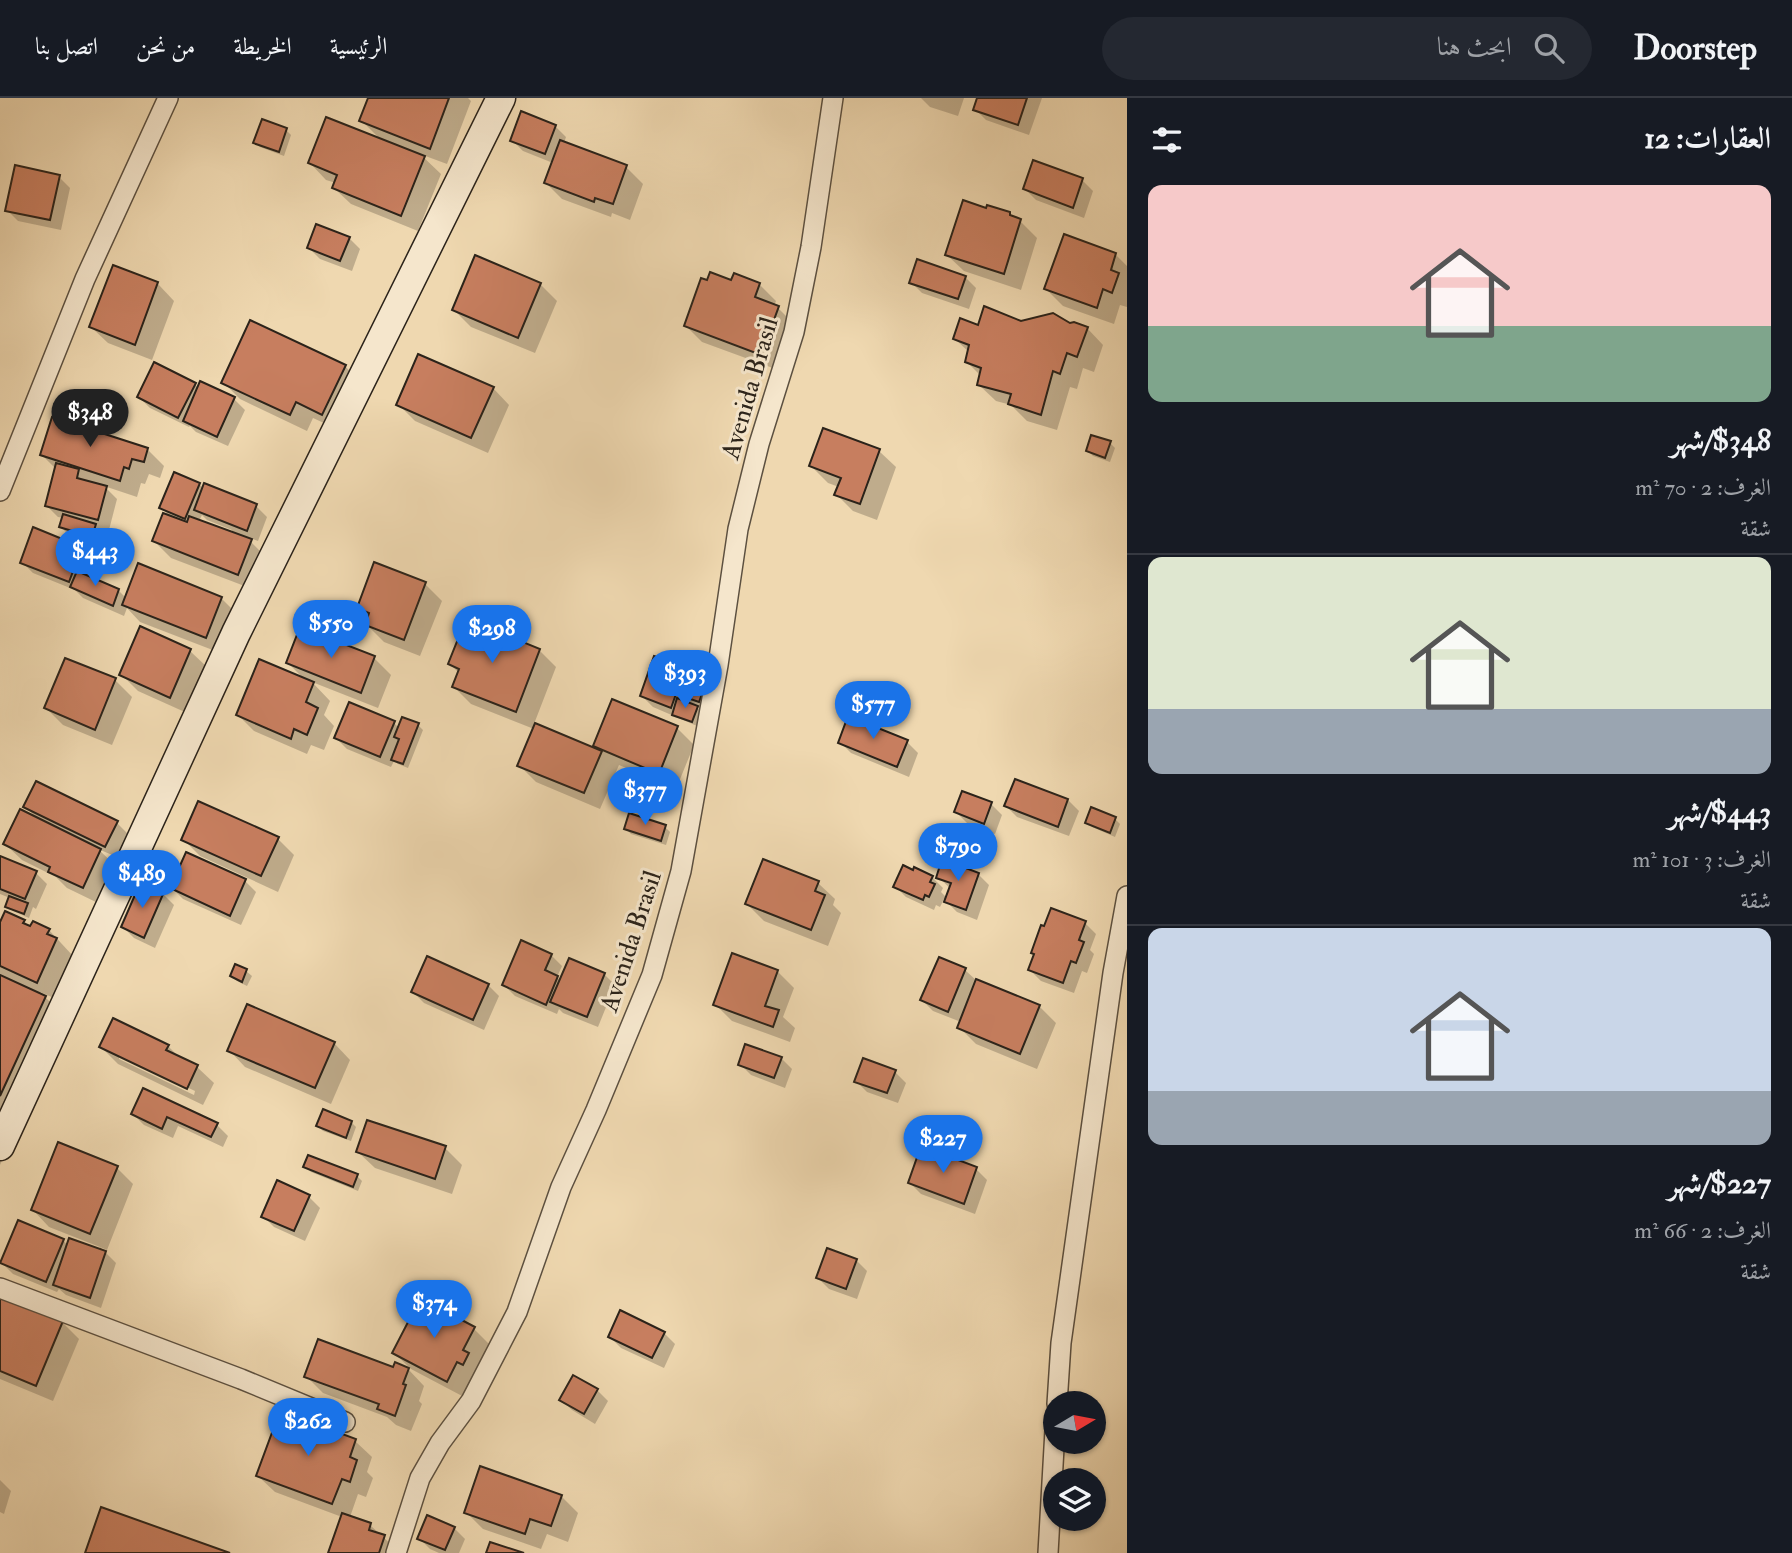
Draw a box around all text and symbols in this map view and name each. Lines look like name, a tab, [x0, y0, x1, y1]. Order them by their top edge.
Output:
search box	[1102, 17, 1592, 80]
text: Doorstep	[1634, 28, 1757, 69]
icon: search	[1530, 29, 1568, 67]
text: اتصل بنا	[35, 31, 98, 62]
text: من نحن	[136, 31, 195, 62]
text: الخريطة	[233, 31, 292, 62]
text: الرئيسية	[330, 31, 387, 62]
text: ابحث هنا	[1437, 31, 1512, 63]
text: العقارات: 12	[1644, 120, 1771, 157]
icon: filters	[1148, 121, 1186, 159]
icon: home	[1397, 230, 1523, 356]
street label: Avenida Brasil	[714, 313, 786, 464]
pin: $348	[49, 390, 131, 449]
text: $348	[68, 397, 112, 426]
text: $348/شهر	[1670, 422, 1771, 459]
text: الغرف: 2 · 70 m²	[1635, 473, 1771, 502]
text: شقة	[1741, 514, 1771, 543]
pin: $443	[54, 528, 136, 588]
text: $443	[72, 536, 118, 565]
pin: $550	[290, 601, 372, 660]
icon: home	[1397, 602, 1523, 728]
pin: $298	[451, 606, 533, 665]
text: $550	[309, 608, 353, 637]
text: $298	[468, 613, 516, 642]
pin: $393	[644, 650, 726, 710]
text: $393	[664, 658, 706, 687]
pin: $577	[832, 682, 914, 741]
text: $577	[851, 689, 895, 718]
pin: $377	[604, 768, 686, 827]
text: $377	[624, 775, 666, 804]
text: $443/شهر	[1668, 794, 1771, 831]
pin: $790	[917, 824, 999, 883]
text: $790	[934, 831, 982, 860]
text: الغرف: 3 · 101 m²	[1632, 845, 1771, 874]
pin: $489	[101, 850, 183, 910]
text: $489	[118, 858, 166, 887]
street label: Avenida Brasil	[593, 866, 669, 1017]
text: شقة	[1741, 886, 1771, 915]
icon: home	[1397, 973, 1523, 1099]
pin: $227	[902, 1116, 984, 1175]
text: $227	[920, 1123, 966, 1152]
text: $227/شهر	[1668, 1165, 1771, 1202]
text: الغرف: 2 · 66 m²	[1634, 1216, 1771, 1245]
text: شقة	[1741, 1257, 1771, 1286]
pin: $374	[393, 1280, 475, 1340]
text: $374	[412, 1288, 456, 1317]
north arrow	[1043, 1391, 1106, 1454]
map controls	[1043, 1391, 1106, 1531]
pin: $262	[267, 1398, 349, 1458]
text: $262	[284, 1406, 332, 1435]
button: layers	[1043, 1468, 1106, 1531]

